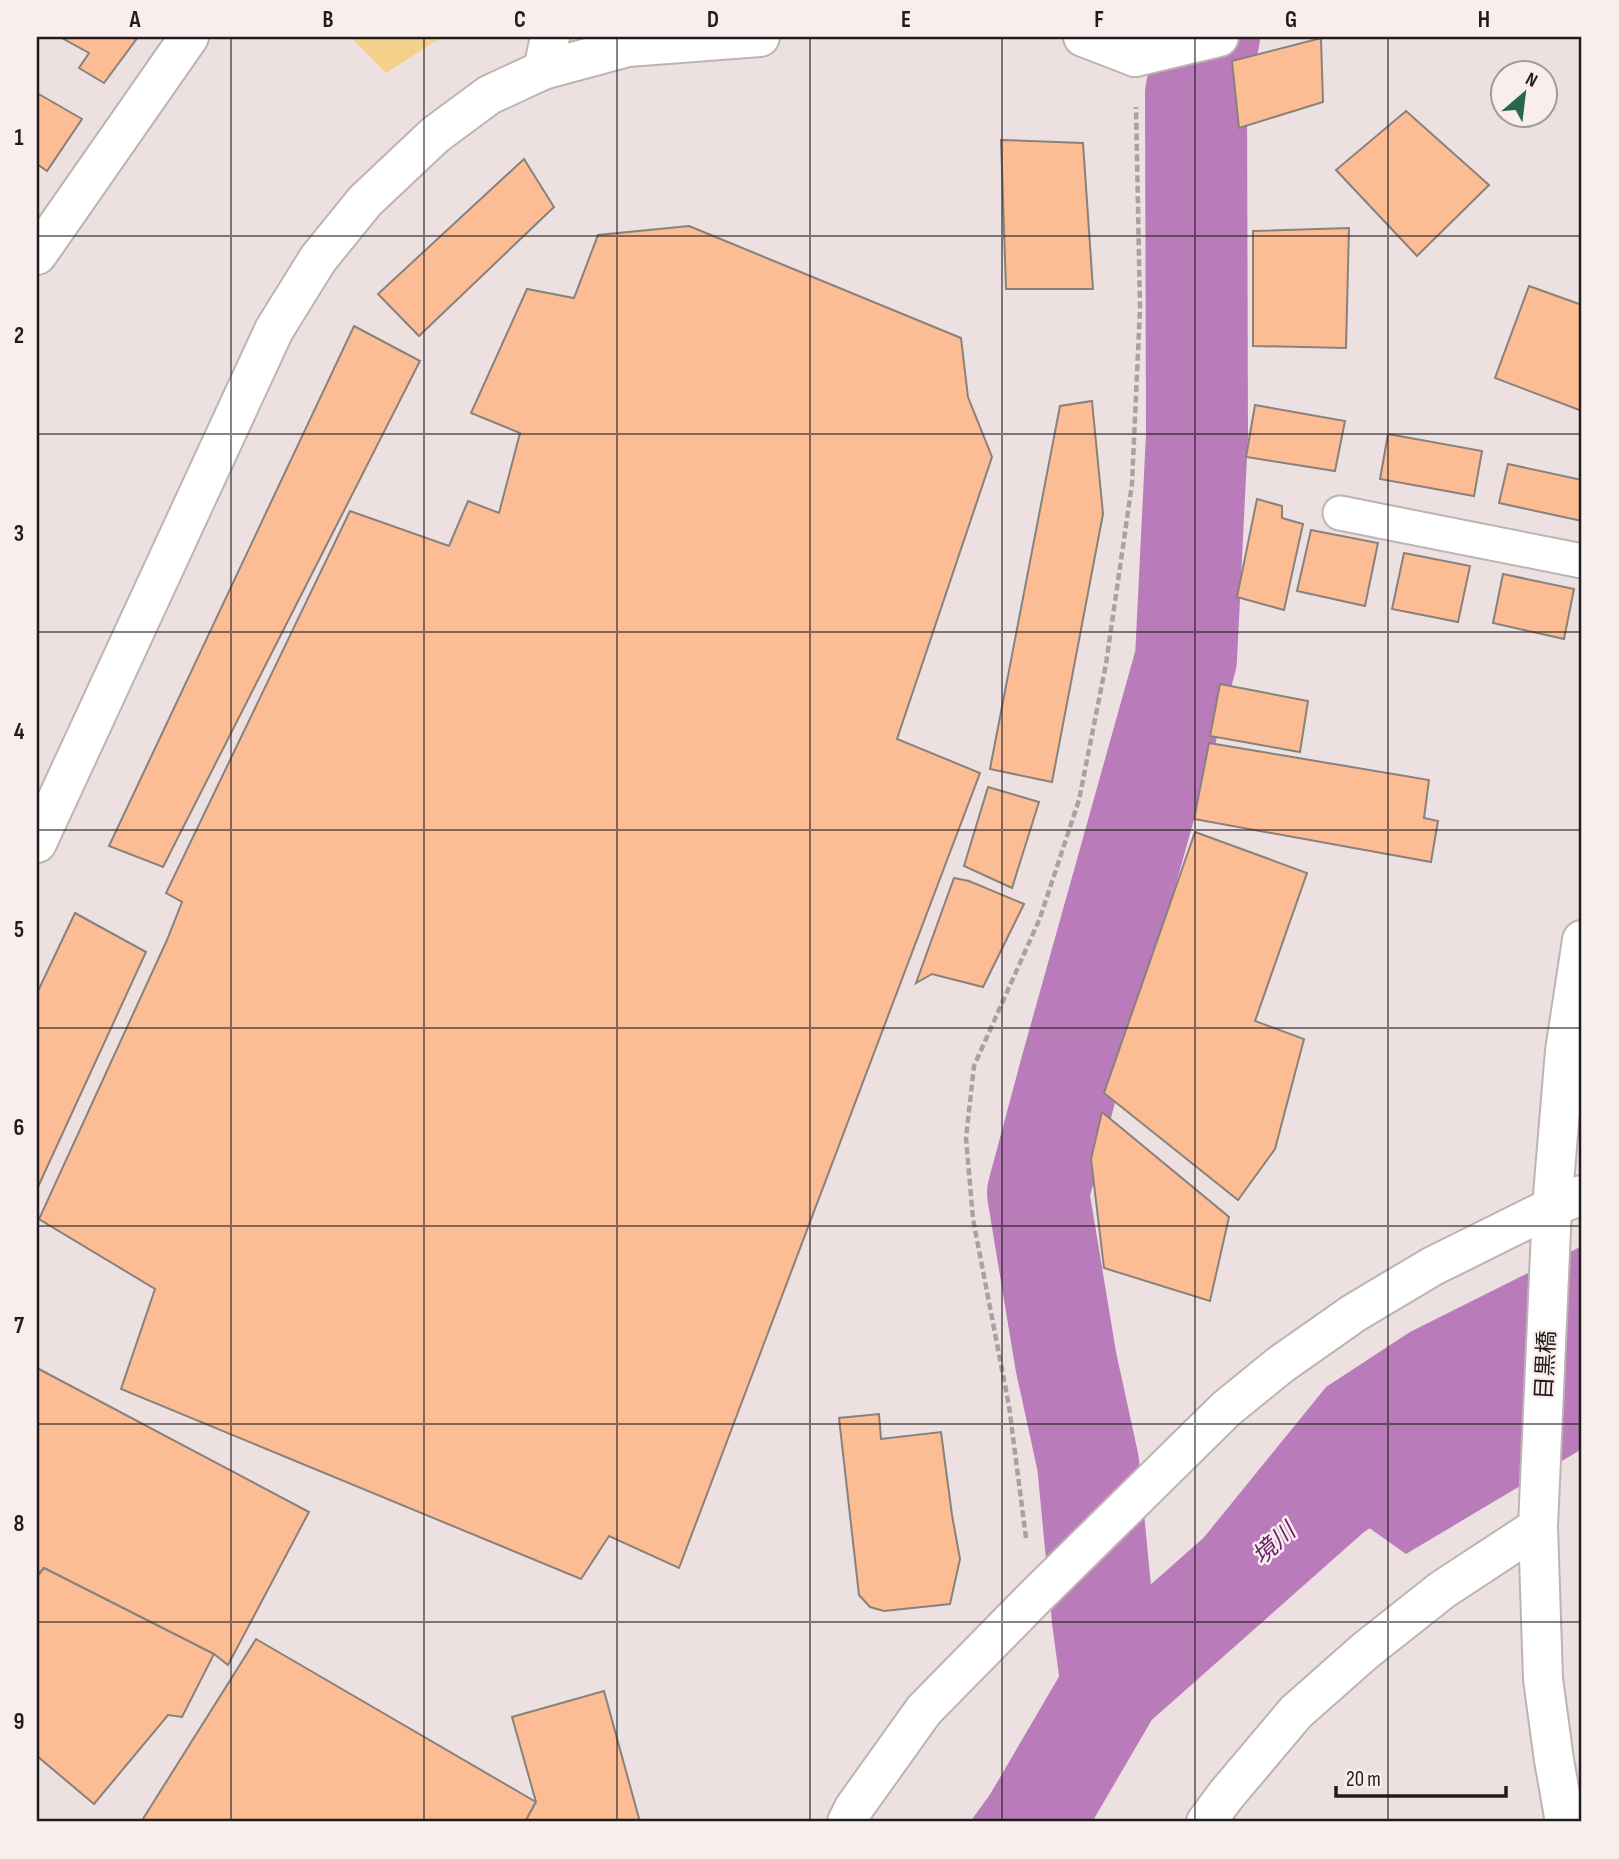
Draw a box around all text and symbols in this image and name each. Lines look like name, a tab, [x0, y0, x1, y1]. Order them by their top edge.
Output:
text: A	[129, 6, 142, 34]
text: B	[323, 6, 334, 34]
text: C	[514, 6, 526, 34]
text: D	[707, 6, 719, 34]
text: E	[901, 6, 911, 34]
text: F	[1094, 6, 1104, 34]
text: G	[1285, 6, 1297, 34]
text: H	[1478, 6, 1490, 34]
north arrow	[1490, 60, 1560, 130]
text: N	[1521, 68, 1541, 93]
text: 1	[14, 124, 24, 152]
text: 2	[14, 322, 24, 350]
text: 3	[14, 520, 24, 548]
text: 4	[14, 718, 25, 746]
text: 5	[14, 916, 24, 944]
text: 6	[14, 1114, 24, 1142]
text: 7	[14, 1312, 24, 1340]
street label: 目黒橋	[1530, 1330, 1562, 1400]
text: 8	[14, 1510, 25, 1538]
water label: 境川	[1246, 1515, 1304, 1571]
text: 9	[14, 1708, 24, 1736]
scale bar	[1336, 1754, 1505, 1798]
text: 20 m	[1346, 1767, 1381, 1792]

